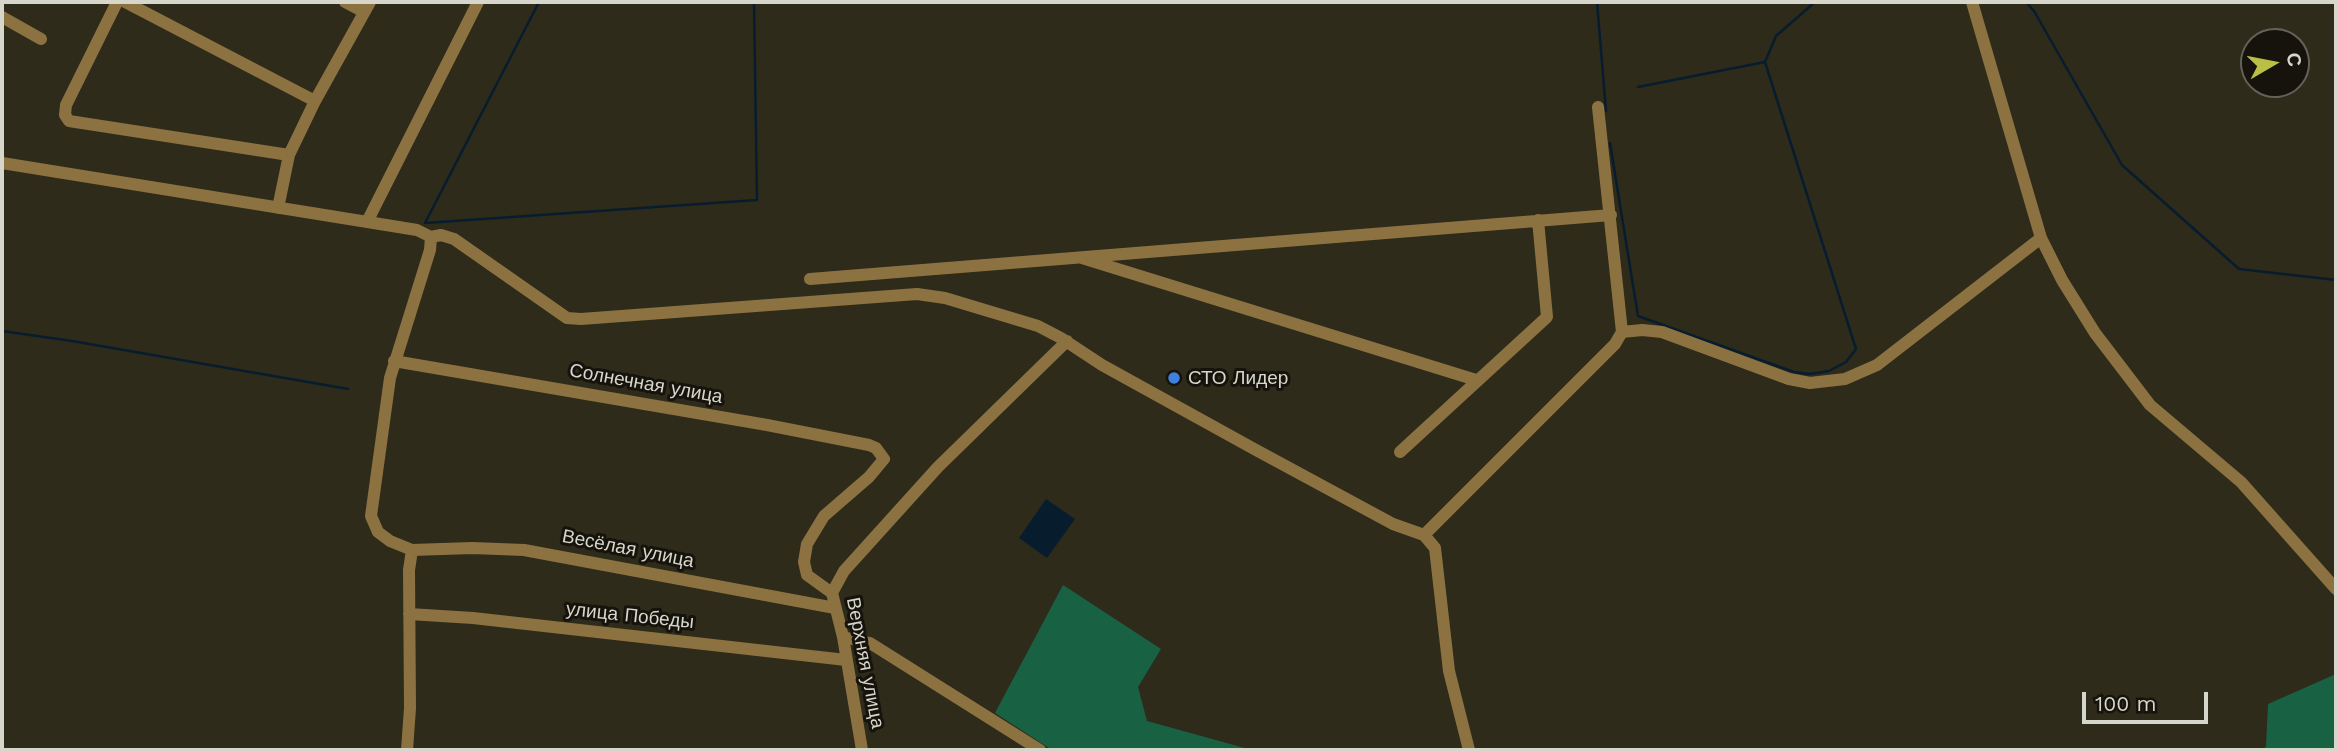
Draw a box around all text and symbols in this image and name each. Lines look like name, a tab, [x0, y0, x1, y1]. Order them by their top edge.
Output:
north arrow	[2240, 28, 2310, 98]
text: С	[2282, 51, 2307, 68]
street label: Солнечная улица	[568, 359, 724, 409]
place label: СТО Лидер	[1188, 367, 1288, 389]
marker: СТО Лидер	[1166, 370, 1182, 386]
street label: Весёлая улица	[560, 525, 696, 573]
street label: Верхняя улица	[841, 596, 889, 730]
street label: улица Победы	[565, 598, 695, 634]
scale bar	[2086, 678, 2212, 722]
text: 100 m	[2095, 691, 2157, 716]

